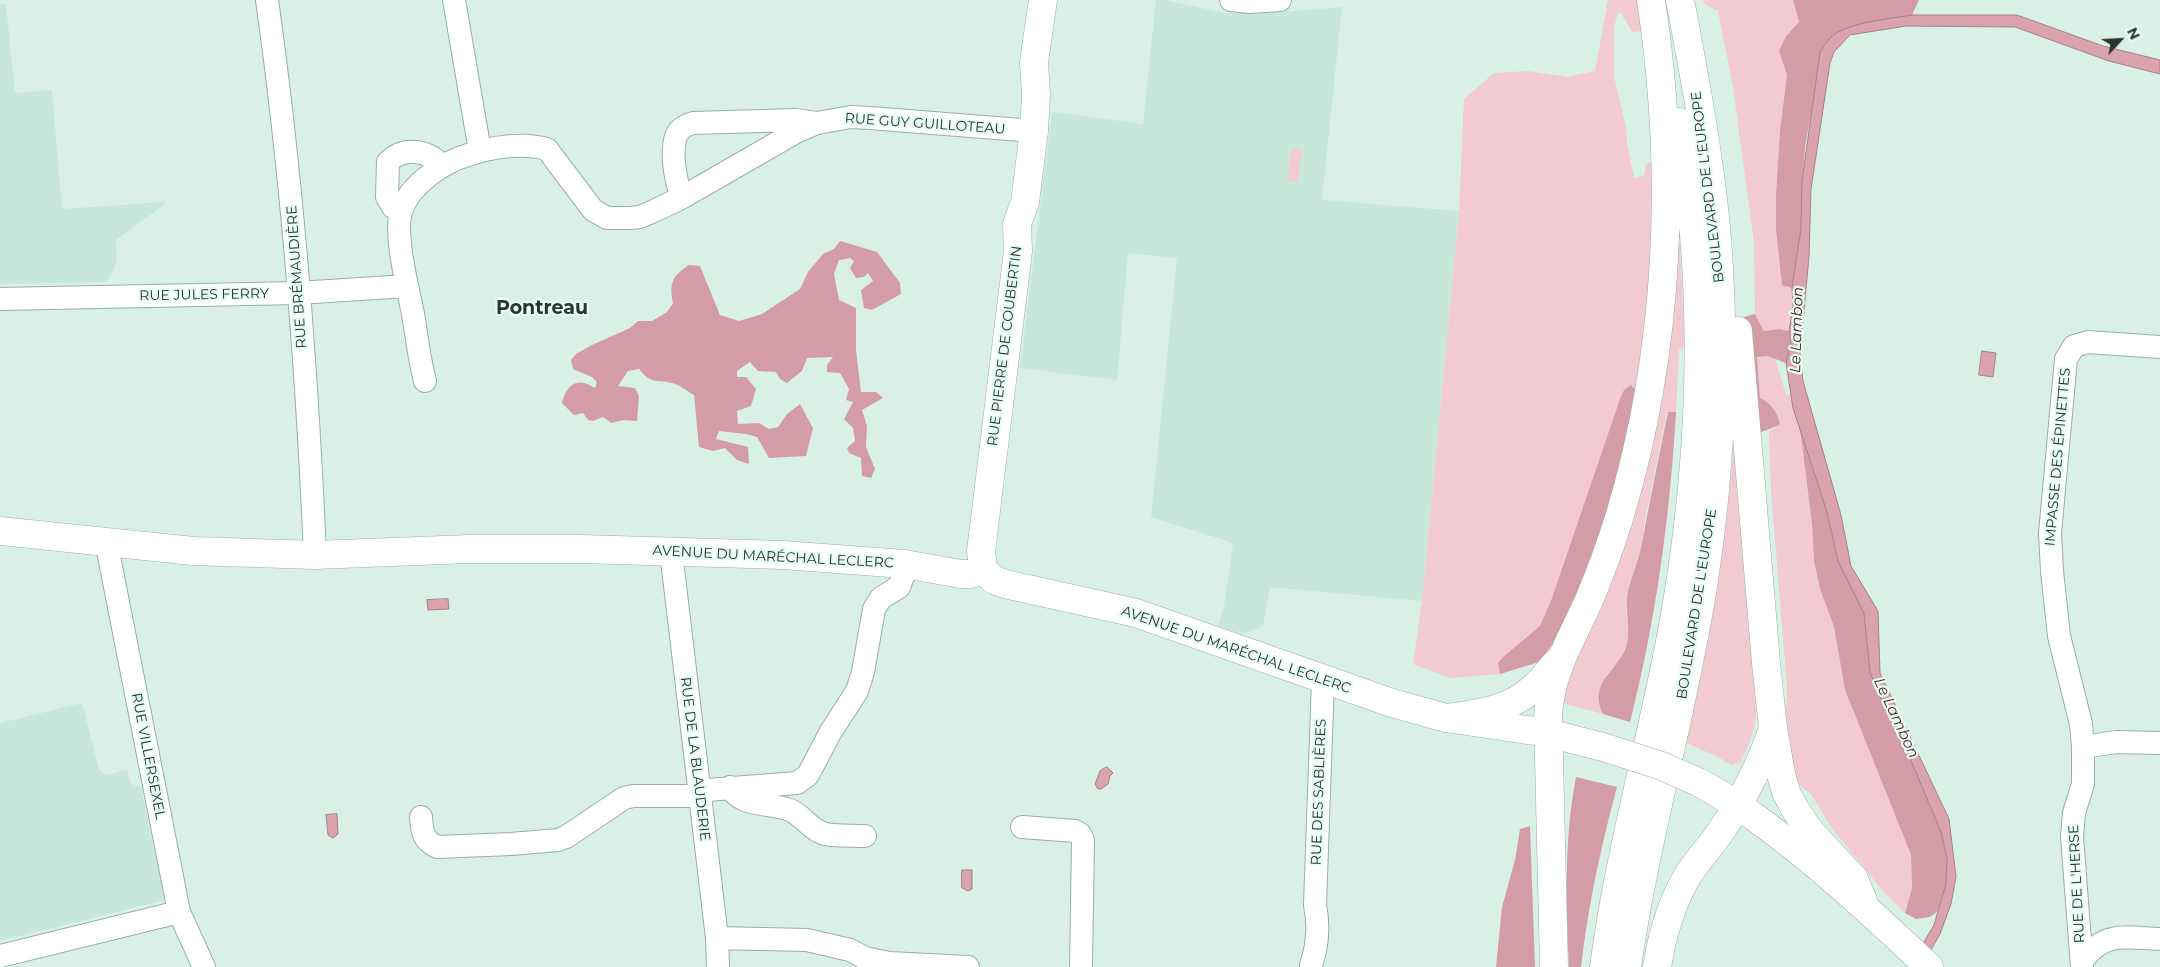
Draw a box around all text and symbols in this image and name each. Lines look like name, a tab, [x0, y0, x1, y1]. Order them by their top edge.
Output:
north arrow	[2095, 15, 2145, 65]
text: N	[2123, 25, 2144, 43]
street label: BOULEVARD DE L'EUROPE	[1688, 90, 1728, 284]
street label: RUE GUY GUILLOTEAU	[844, 110, 1006, 138]
street label: RUE BRÉMAUDIÈRE	[284, 205, 310, 349]
street label: RUE PIERRE DE COUBERTIN	[984, 245, 1026, 447]
street label: RUE JULES FERRY	[139, 285, 269, 305]
water label: Le Lambon	[1787, 287, 1807, 373]
district label: Pontreau	[496, 297, 588, 319]
street label: IMPASSE DES ÉPINETTES	[2042, 367, 2074, 547]
street label: BOULEVARD DE L'EUROPE	[1674, 507, 1720, 701]
street label: AVENUE DU MARÉCHAL LECLERC	[652, 542, 894, 572]
street label: AVENUE DU MARÉCHAL LECLERC	[1119, 603, 1353, 697]
water label: Le Lambon	[1870, 675, 1922, 761]
street label: RUE DE LA BLAUDERIE	[677, 676, 713, 842]
street label: RUE VILLERSEXEL	[128, 691, 168, 821]
street label: RUE DES SABLIÈRES	[1308, 718, 1330, 866]
street label: RUE DE L'HERSE	[2066, 824, 2088, 944]

